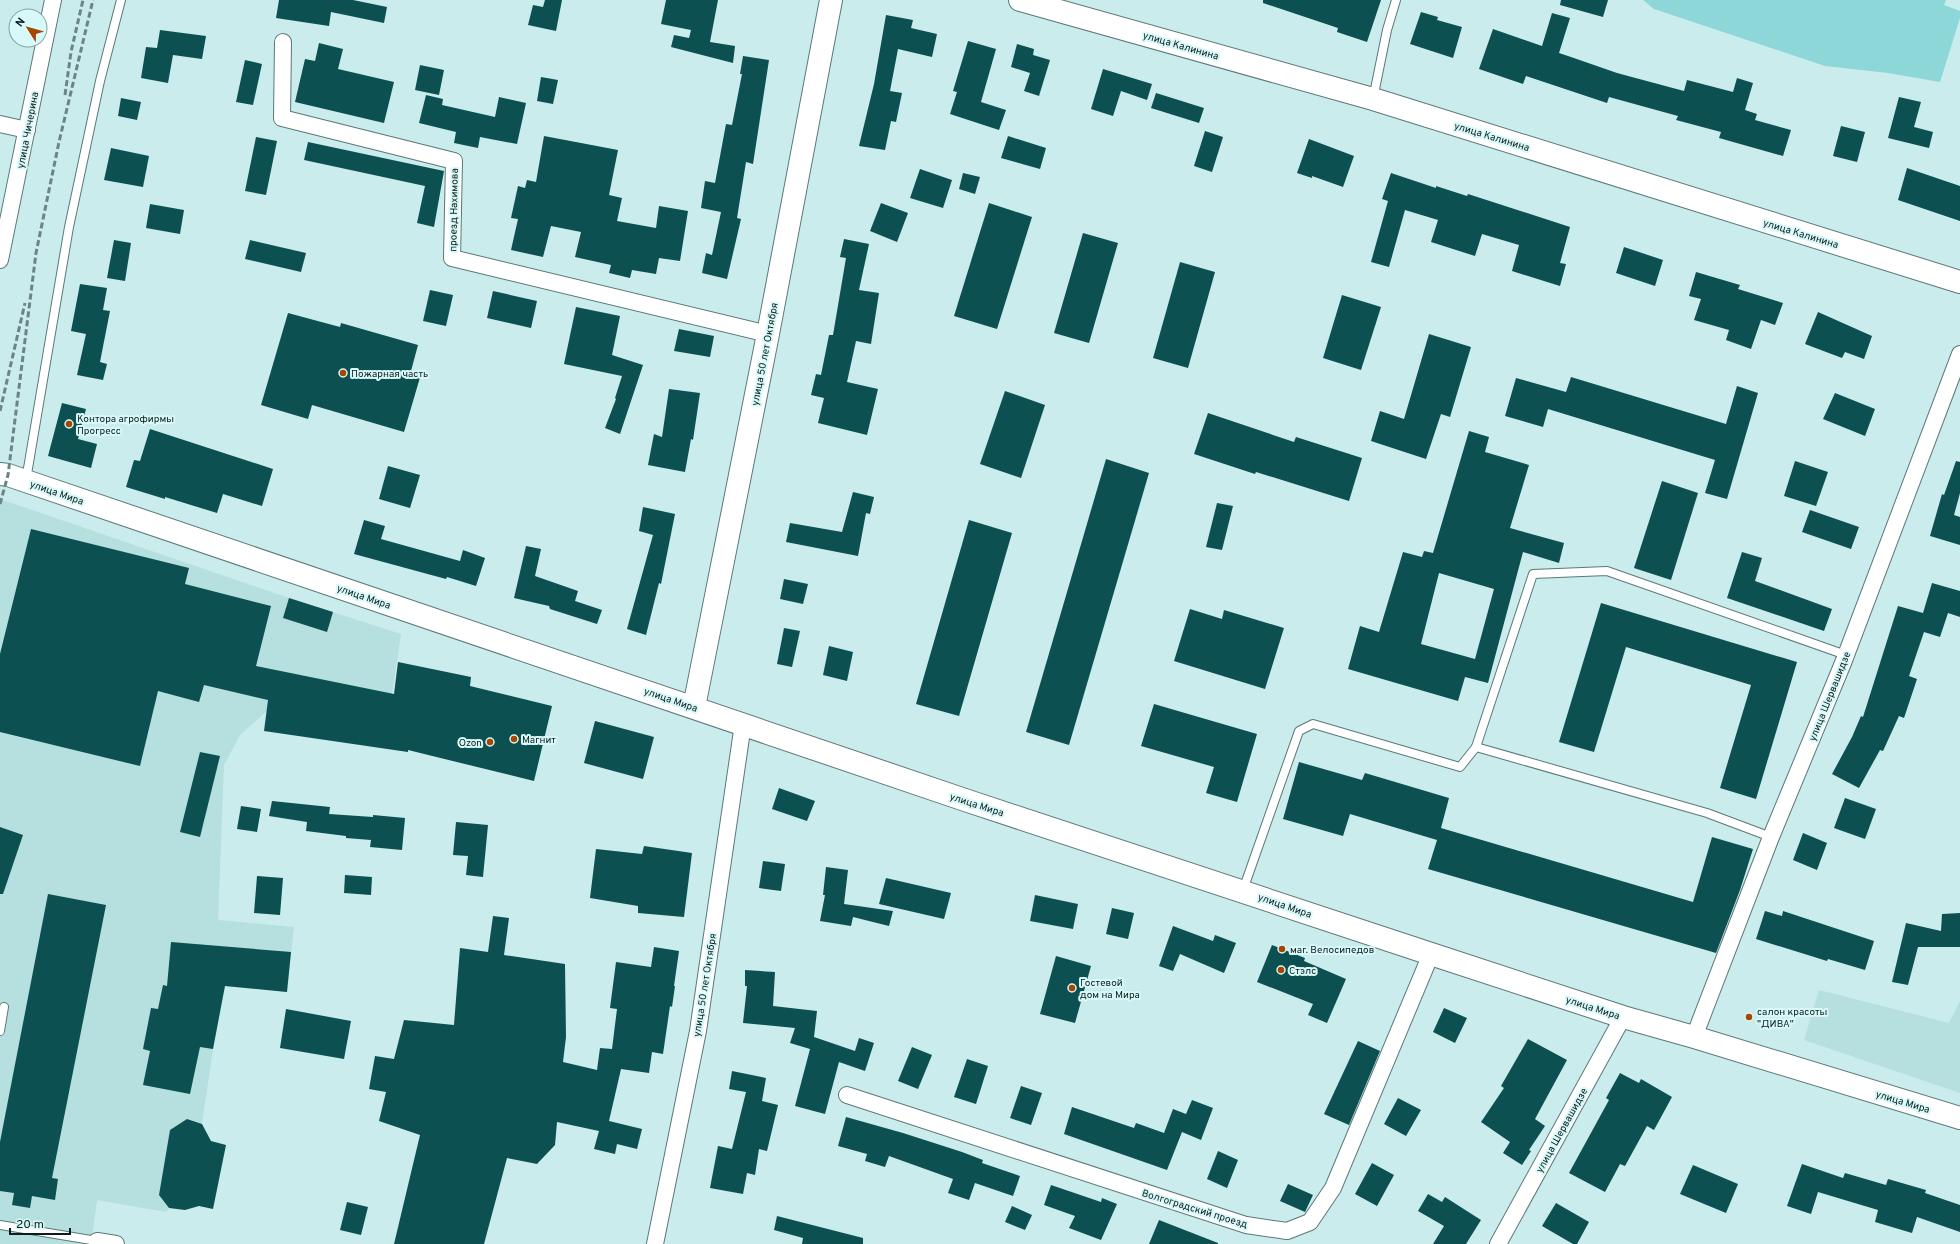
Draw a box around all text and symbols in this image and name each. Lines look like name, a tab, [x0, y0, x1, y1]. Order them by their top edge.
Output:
north arrow	[8, 8, 48, 48]
text: N	[13, 15, 29, 30]
street label: улица Калинина	[1141, 29, 1220, 63]
street label: улица Чичерина	[15, 91, 42, 170]
street label: улица Калинина	[1452, 120, 1531, 155]
street label: проезд Нахимова	[447, 168, 462, 252]
street label: улица Калинина	[1761, 217, 1840, 252]
street label: улица 50 лет Октября	[749, 302, 782, 407]
marker: Пожарная часть	[338, 368, 348, 378]
place label: Пожарная часть	[351, 368, 428, 381]
place label: Контора агрофирмы Прогресс	[77, 413, 174, 438]
marker: Контора агрофирмы Прогресс	[64, 419, 74, 429]
street label: улица Мира	[28, 478, 85, 509]
street label: улица Мира	[335, 582, 392, 613]
street label: улица Шервашидзе	[1807, 650, 1854, 743]
street label: улица Мира	[642, 685, 699, 716]
marker: Магнит	[509, 734, 519, 744]
place label: Магнит	[522, 734, 556, 747]
place label: Ozon	[459, 737, 482, 750]
marker: Ozon	[485, 737, 495, 747]
street label: улица Мира	[948, 791, 1005, 820]
street label: улица Мира	[1256, 891, 1313, 922]
street label: улица 50 лет Октября	[691, 933, 720, 1038]
marker: маг. Велосипедов	[1277, 944, 1287, 954]
place label: маг. Велосипедов	[1290, 944, 1374, 957]
marker: Стэлс	[1276, 965, 1286, 975]
place label: Стэлс	[1289, 965, 1316, 978]
place label: Гостевой дом на Мира	[1080, 977, 1140, 1002]
marker: Гостевой дом на Мира	[1067, 983, 1077, 993]
street label: улица Мира	[1564, 994, 1621, 1023]
place label: салон красоты "ДИВА"	[1757, 1006, 1827, 1031]
marker: салон красоты "ДИВА"	[1744, 1012, 1754, 1022]
street label: улица Шервашидзе	[1534, 1086, 1591, 1176]
street label: улица Мира	[1874, 1088, 1931, 1117]
street label: Волгоградский проезд	[1140, 1187, 1249, 1232]
scale bar	[10, 1210, 70, 1236]
text: 20 m	[16, 1217, 44, 1233]

